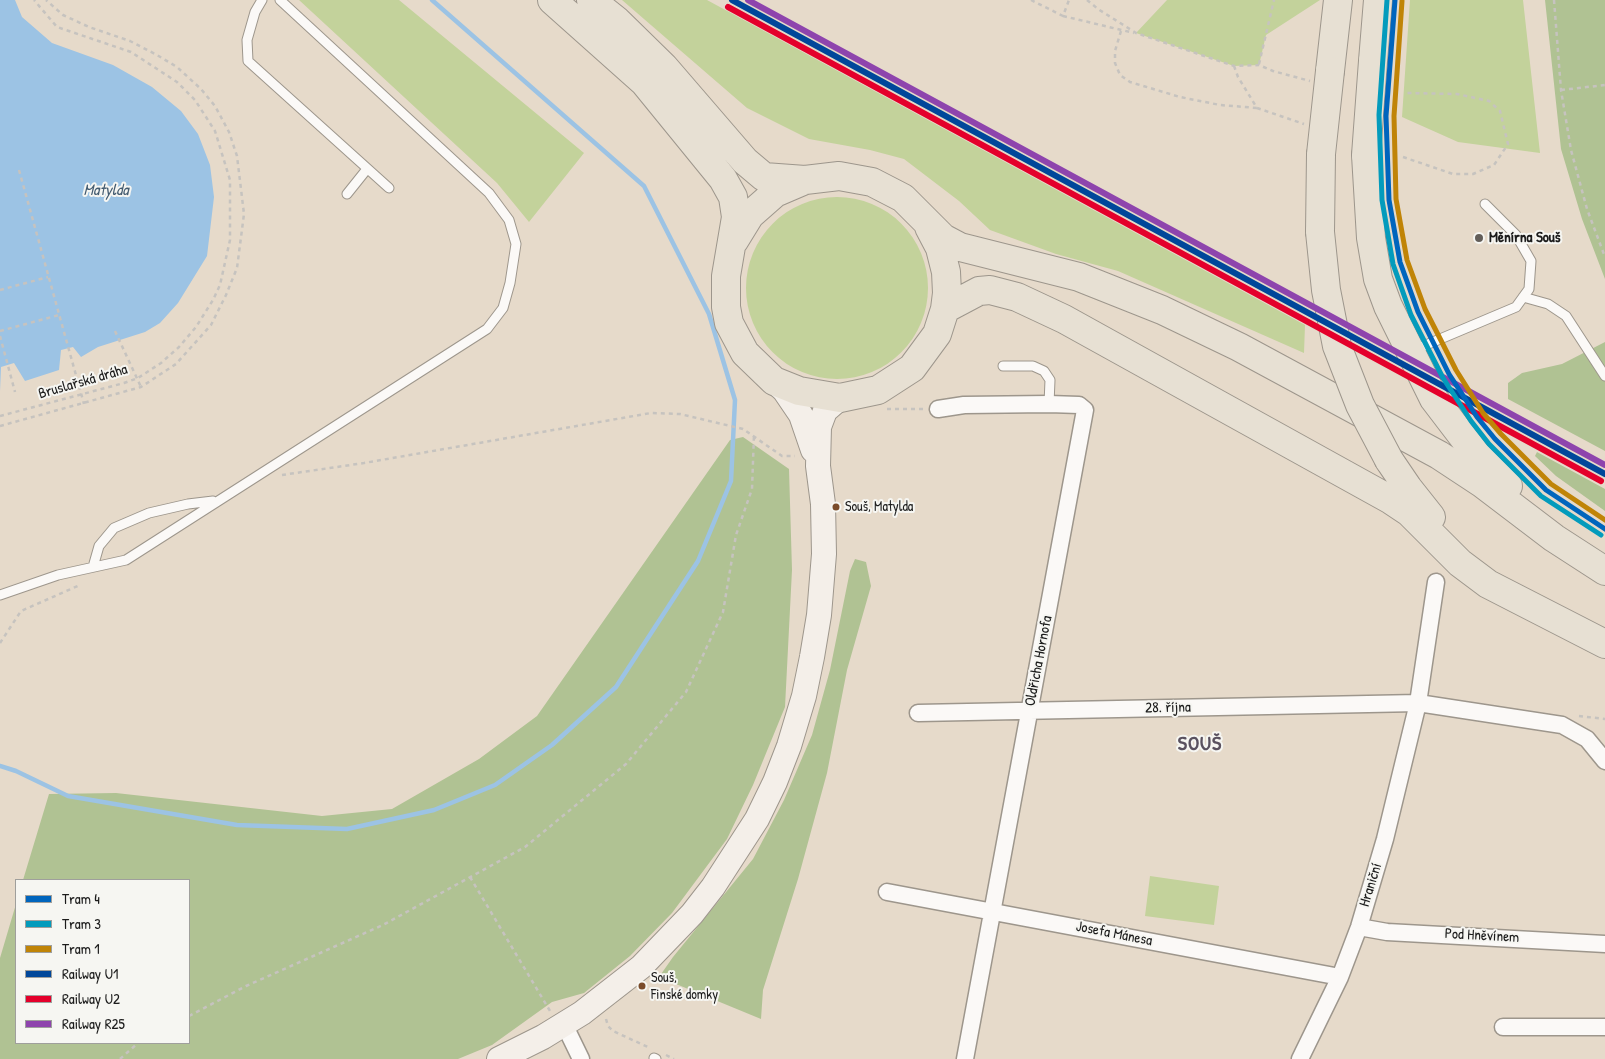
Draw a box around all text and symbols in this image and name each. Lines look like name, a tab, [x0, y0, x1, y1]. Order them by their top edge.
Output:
water label: Matylda	[84, 181, 128, 201]
place label: Měnírna Souš	[1489, 229, 1561, 247]
marker: Měnírna Souš	[1473, 232, 1485, 244]
street label: Bruslařská dráha	[36, 361, 130, 403]
place label: Souš, Matylda	[845, 499, 913, 515]
marker: Souš, Matylda	[831, 502, 841, 512]
street label: Oldřicha Hornofa	[1021, 614, 1057, 708]
street label: 28. října	[1145, 699, 1191, 717]
district label: SOUŠ	[1177, 733, 1223, 757]
street label: Hraniční	[1356, 861, 1386, 909]
legend	[15, 879, 190, 1044]
text: Tram 4	[62, 888, 100, 909]
text: Tram 3	[62, 913, 101, 934]
street label: Josefa Mánesa	[1074, 918, 1154, 950]
street label: Pod Hněvínem	[1444, 925, 1520, 947]
text: Tram 1	[62, 938, 100, 959]
text: Railway U1	[62, 963, 118, 984]
place label: Souš, Finské domky	[651, 970, 718, 1002]
marker: Souš, Finské domky	[637, 981, 647, 991]
text: Railway U2	[62, 988, 120, 1009]
text: Railway R25	[62, 1013, 125, 1034]

